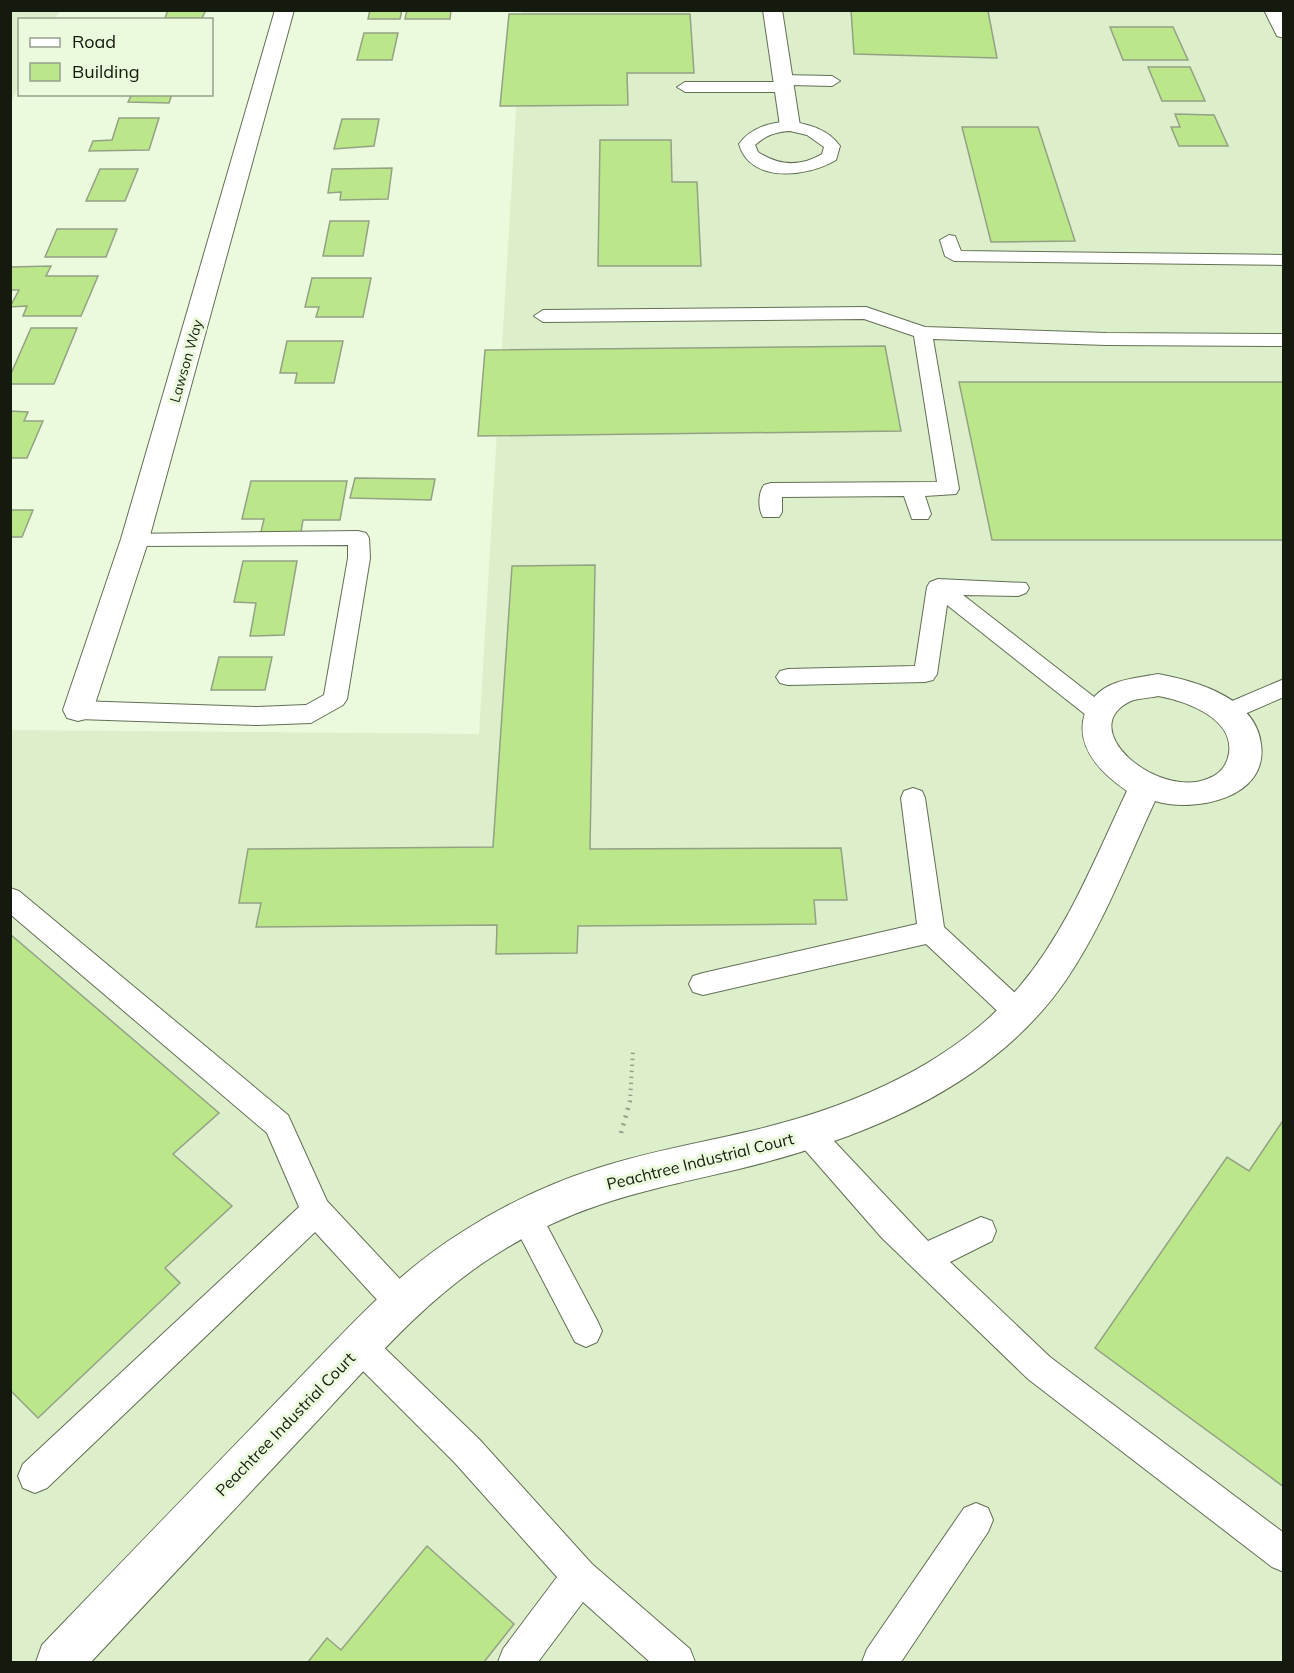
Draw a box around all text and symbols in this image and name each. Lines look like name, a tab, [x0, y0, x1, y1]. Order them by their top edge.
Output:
legend	[18, 18, 213, 96]
text: Road	[72, 30, 116, 53]
text: Building	[72, 60, 140, 83]
street label: Lawson Way	[166, 317, 207, 404]
street label: Peachtree Industrial Court	[604, 1128, 796, 1194]
street label: Peachtree Industrial Court	[211, 1348, 359, 1500]

